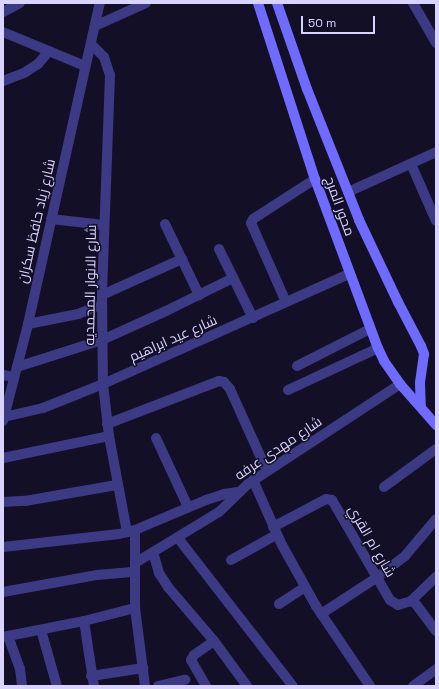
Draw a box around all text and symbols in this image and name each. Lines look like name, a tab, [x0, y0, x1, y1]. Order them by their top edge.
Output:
scale bar	[303, 8, 377, 34]
text: 50 m	[308, 15, 336, 31]
street label: شارع زياد حافظ سكران	[14, 157, 58, 285]
street label: محور المرج	[321, 174, 359, 238]
street label: شارع الانوار المحمديه	[81, 225, 99, 345]
street label: شارع عيد ابراهيم	[127, 311, 219, 365]
street label: شارع مهدى عرفه	[231, 413, 325, 483]
street label: شارع ام القري	[345, 502, 399, 580]

